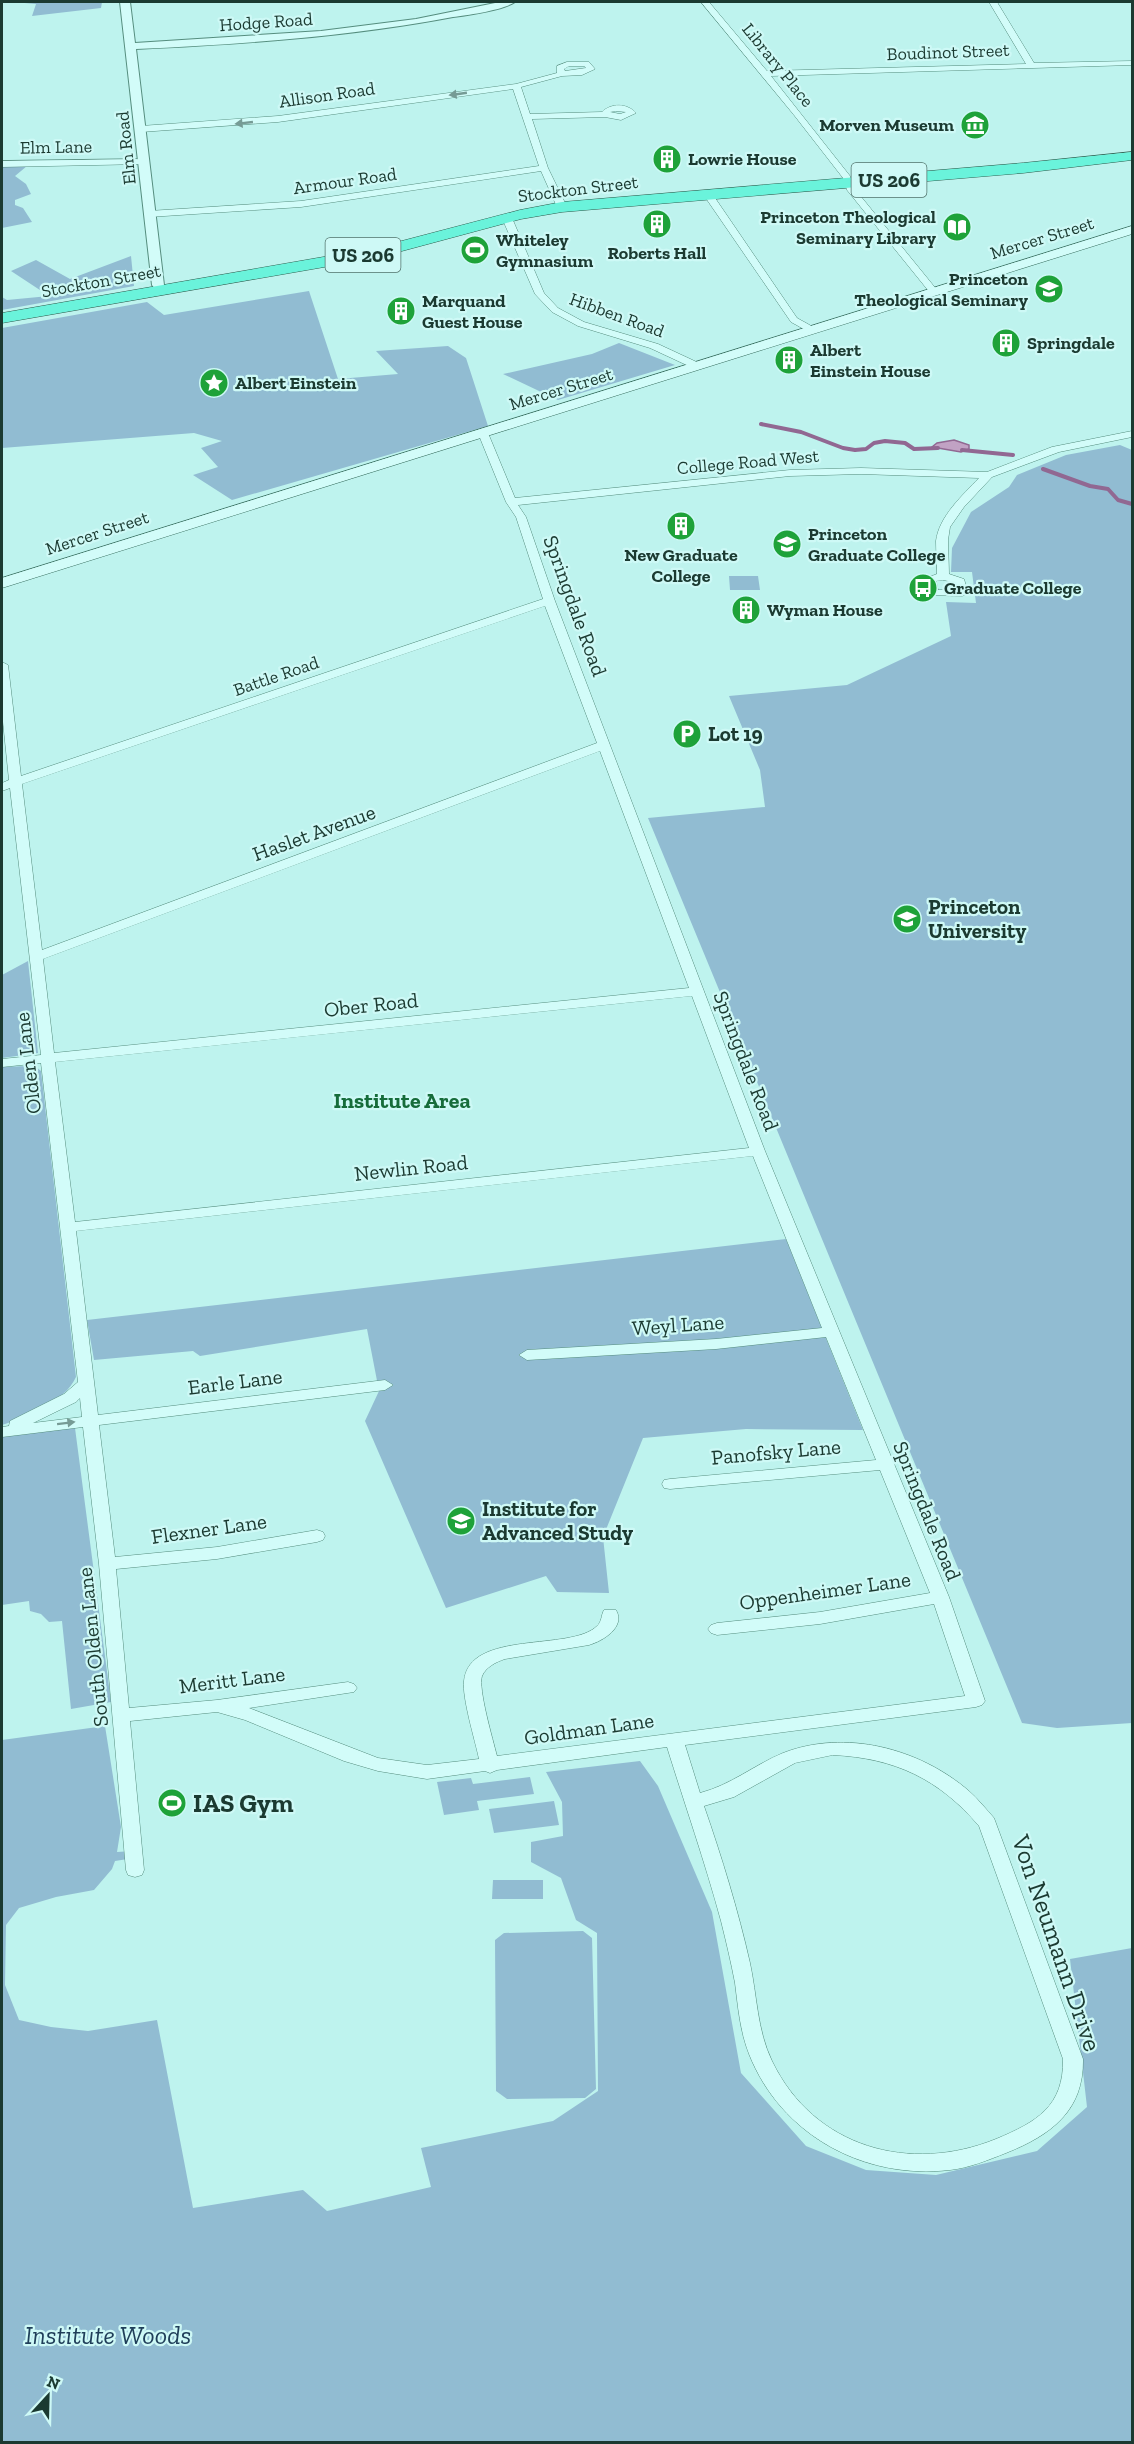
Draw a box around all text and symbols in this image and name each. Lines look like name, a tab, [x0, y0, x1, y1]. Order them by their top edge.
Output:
street label: Hodge Road	[219, 8, 313, 36]
street label: Library Place	[737, 19, 819, 111]
street label: Boudinot Street	[886, 39, 1010, 65]
street label: Allison Road	[278, 77, 376, 113]
one-way arrow	[448, 89, 467, 98]
museum icon: Morven Museum	[959, 109, 991, 141]
street label: Elm Road	[111, 110, 141, 186]
place label: Morven Museum	[819, 114, 954, 136]
one-way arrow	[234, 118, 253, 128]
street label: Elm Lane	[20, 135, 92, 159]
building icon: Lowrie House	[651, 143, 683, 175]
place label: Lowrie House	[688, 148, 797, 170]
street label: Armour Road	[292, 163, 398, 199]
road number: US 206	[852, 163, 926, 197]
street label: Stockton Street	[517, 171, 640, 207]
place label: Princeton Theological Seminary Library	[760, 206, 936, 249]
building icon: Roberts Hall	[641, 208, 673, 240]
library icon: Princeton Theological Seminary Library	[941, 211, 973, 243]
street label: Mercer Street	[988, 212, 1097, 264]
place label: Whiteley Gymnasium	[496, 229, 594, 272]
sports icon: Whiteley Gymnasium	[459, 234, 491, 266]
road number: US 206	[326, 238, 400, 272]
place label: Roberts Hall	[607, 242, 707, 264]
street label: Stockton Street	[40, 260, 163, 302]
place label: Princeton Theological Seminary	[854, 268, 1028, 311]
school or university icon: Princeton Theological Seminary	[1033, 273, 1065, 305]
street label: Hibben Road	[567, 288, 668, 342]
place label: Marquand Guest House	[422, 290, 523, 333]
building icon: Marquand Guest House	[385, 295, 417, 327]
building icon: Springdale	[990, 327, 1022, 359]
place label: Springdale	[1027, 332, 1115, 354]
place label: Albert Einstein House	[810, 339, 931, 382]
building icon: Albert Einstein House	[773, 344, 805, 376]
street label: Mercer Street	[507, 363, 616, 415]
place icon: Albert Einstein	[198, 367, 230, 399]
place label: Albert Einstein	[235, 372, 357, 394]
street label: College Road West	[676, 445, 820, 479]
street label: Mercer Street	[43, 506, 152, 560]
building icon: New Graduate College	[665, 510, 697, 542]
place label: Princeton Graduate College	[808, 523, 946, 566]
school or university icon: Princeton Graduate College	[771, 528, 803, 560]
street label: Springdale Road	[538, 532, 613, 680]
place label: New Graduate College	[624, 544, 738, 587]
bus stop icon: Graduate College	[907, 572, 939, 604]
place label: Graduate College	[944, 577, 1082, 599]
building icon: Wyman House	[730, 594, 762, 626]
place label: Wyman House	[767, 599, 883, 621]
street label: Battle Road	[230, 651, 322, 701]
parking icon: Lot 19	[671, 718, 703, 750]
place label: Lot 19	[708, 721, 763, 746]
street label: Haslet Avenue	[249, 799, 379, 866]
place label: Princeton University	[928, 894, 1026, 943]
school or university icon: Princeton University	[891, 903, 923, 935]
street label: Ober Road	[323, 987, 420, 1022]
street label: Springdale Road	[708, 987, 785, 1135]
street label: Olden Lane	[9, 1011, 46, 1115]
district label: Institute Area	[333, 1087, 471, 1114]
street label: Newlin Road	[353, 1149, 469, 1186]
street label: Weyl Lane	[631, 1309, 725, 1340]
street label: Earle Lane	[186, 1363, 284, 1400]
one-way arrow	[57, 1419, 76, 1428]
street label: Panofsky Lane	[710, 1433, 842, 1470]
street label: Springdale Road	[888, 1438, 967, 1585]
place label: Institute for Advanced Study	[482, 1496, 633, 1545]
school or university icon: Institute for Advanced Study	[445, 1505, 477, 1537]
street label: Flexner Lane	[150, 1508, 268, 1549]
street label: South Olden Lane	[72, 1566, 113, 1728]
street label: Oppenheimer Lane	[738, 1566, 912, 1615]
street label: Meritt Lane	[178, 1661, 286, 1698]
street label: Goldman Lane	[522, 1707, 656, 1750]
sports icon: IAS Gym	[156, 1787, 188, 1819]
place label: IAS Gym	[193, 1787, 294, 1819]
street label: Von Neumann Drive	[1005, 1830, 1109, 2055]
park label: Institute Woods	[25, 2319, 191, 2351]
north arrow	[18, 2366, 78, 2426]
text: N	[44, 2371, 63, 2394]

